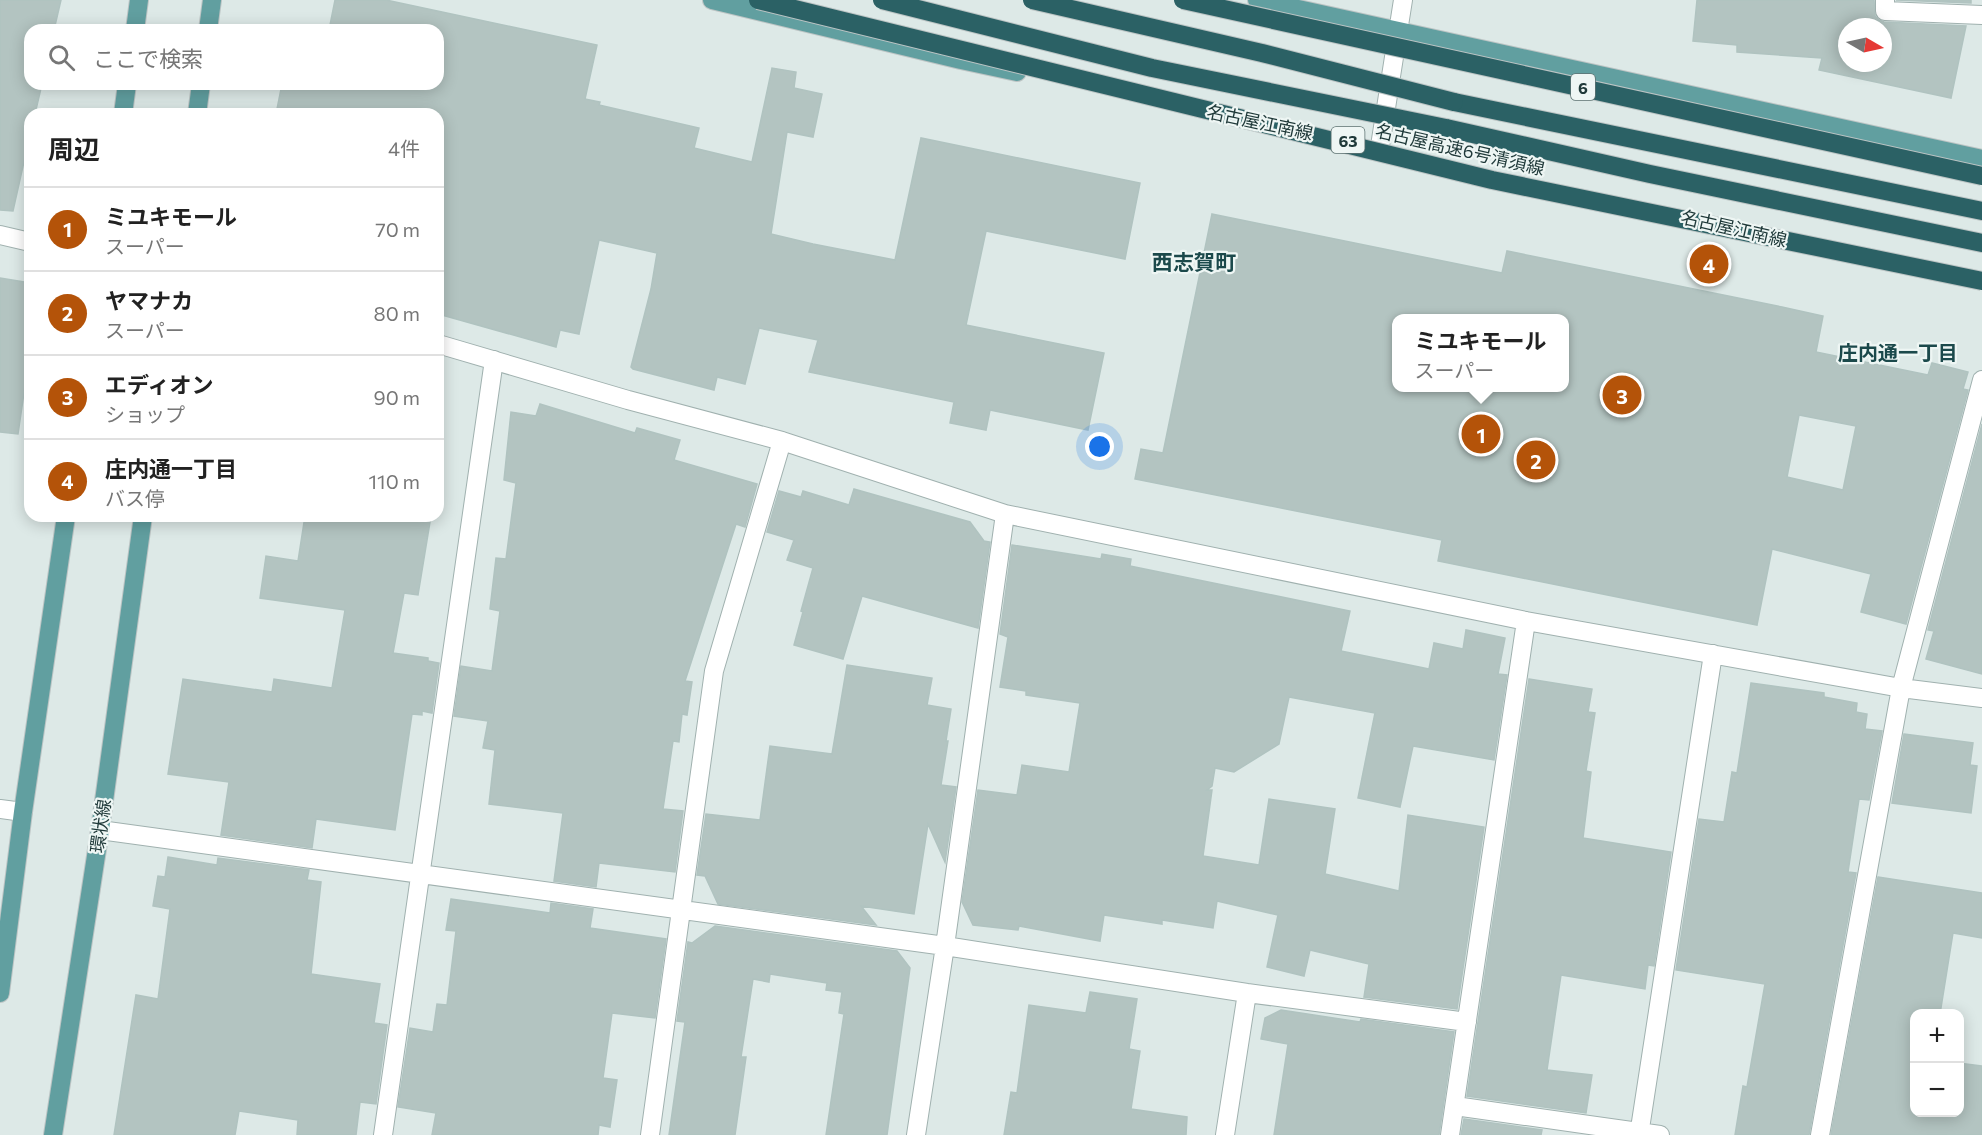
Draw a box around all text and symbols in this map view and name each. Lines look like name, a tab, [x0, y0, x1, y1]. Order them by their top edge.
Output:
north arrow	[1838, 18, 1892, 72]
search box	[24, 24, 444, 90]
icon: search	[45, 41, 78, 74]
text: ここで検索	[93, 45, 203, 72]
road number: 6	[1571, 74, 1595, 100]
street label: 名古屋江南線	[1205, 100, 1315, 144]
street label: 名古屋高速6号清須線	[1373, 119, 1547, 179]
road number: 63	[1332, 127, 1364, 153]
text: 周辺	[48, 133, 100, 164]
text: 4件	[388, 136, 420, 160]
text: ミユキモール	[105, 203, 237, 230]
street label: 名古屋江南線	[1679, 205, 1789, 251]
text: 1	[63, 217, 72, 241]
text: 70 m	[375, 217, 420, 241]
text: スーパー	[105, 234, 185, 258]
pin: 4	[1690, 242, 1728, 286]
district label: 西志賀町	[1152, 249, 1236, 274]
text: ヤマナカ	[105, 287, 193, 314]
text: 2	[62, 301, 73, 325]
text: 80 m	[374, 301, 420, 325]
popup	[1392, 314, 1569, 392]
text: スーパー	[105, 318, 185, 342]
text: ミユキモール	[1414, 327, 1547, 354]
district label: 庄内通一丁目	[1838, 340, 1958, 364]
text: スーパー	[1414, 358, 1494, 382]
text: エディオン	[105, 371, 213, 398]
pin: 3	[1602, 372, 1642, 418]
text: 3	[62, 385, 73, 409]
text: 90 m	[374, 385, 420, 409]
text: ショップ	[105, 402, 185, 426]
pin: 1	[1462, 412, 1500, 456]
your location	[1085, 432, 1114, 461]
pin: 2	[1516, 438, 1556, 482]
text: 庄内通一丁目	[105, 455, 237, 482]
text: 4	[61, 469, 74, 493]
text: 110 m	[369, 469, 420, 493]
text: バス停	[105, 486, 165, 510]
street label: 環状線	[85, 798, 115, 854]
map controls	[1910, 1009, 1964, 1117]
button: +	[1910, 1009, 1964, 1063]
button: −	[1910, 1063, 1964, 1117]

